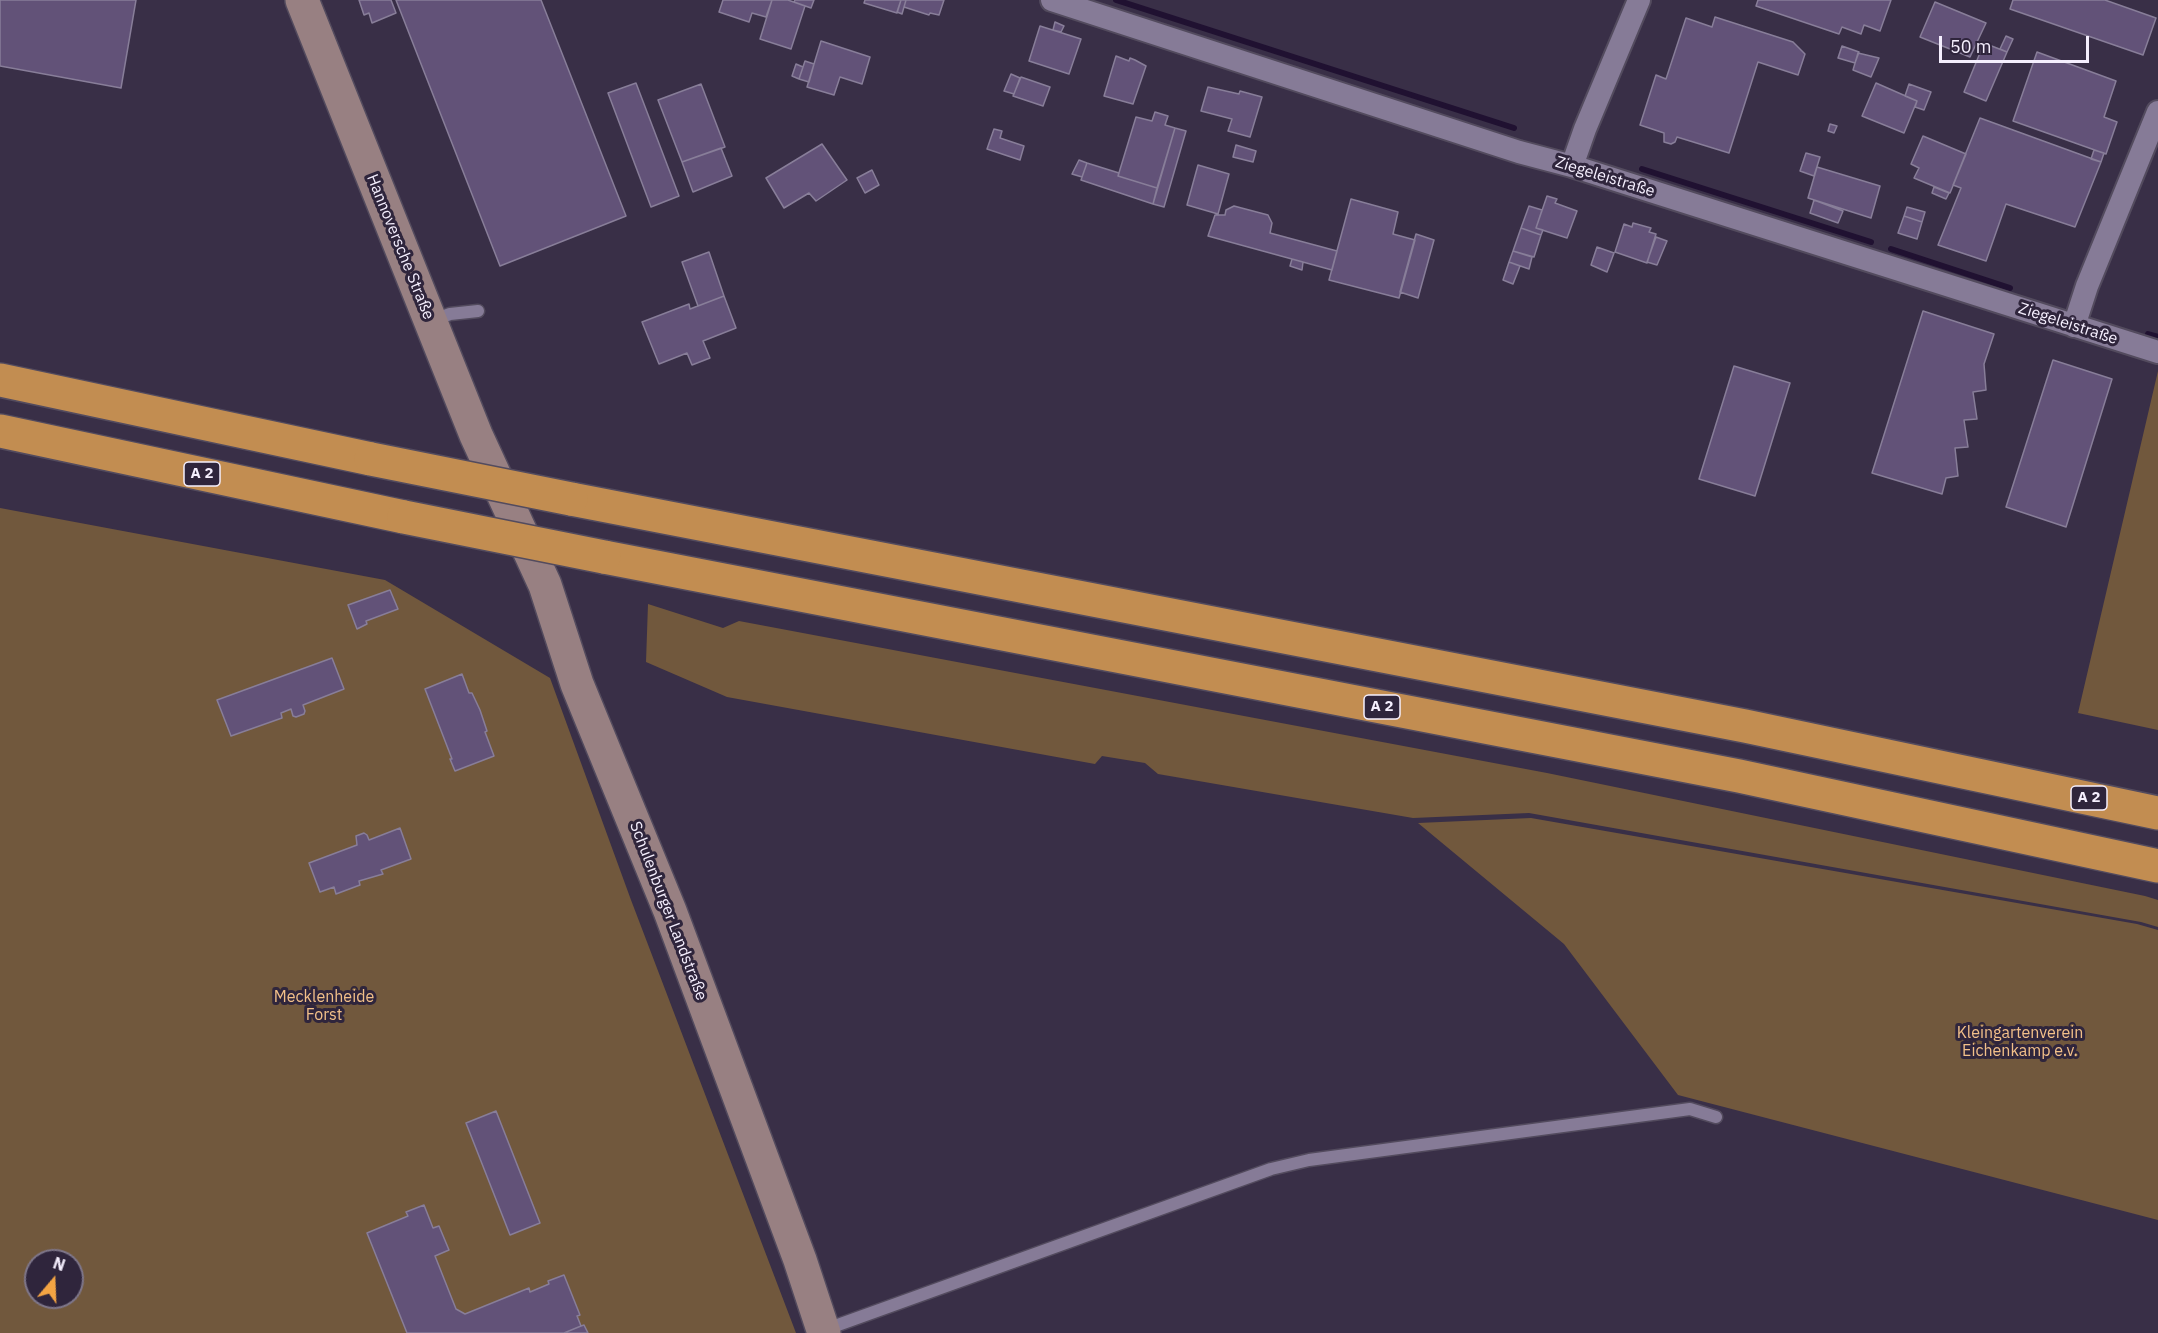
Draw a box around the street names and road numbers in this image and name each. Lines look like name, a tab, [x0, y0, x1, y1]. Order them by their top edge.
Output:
street label: Ziegeleistraße	[1553, 153, 1657, 201]
street label: Hannoversche Straße	[362, 172, 438, 322]
street label: Ziegeleistraße	[2016, 299, 2120, 349]
road number: A 2	[184, 462, 220, 486]
road number: A 2	[1364, 695, 1400, 719]
road number: A 2	[2071, 786, 2107, 810]
street label: Schulenburger Landstraße	[625, 819, 711, 1003]

